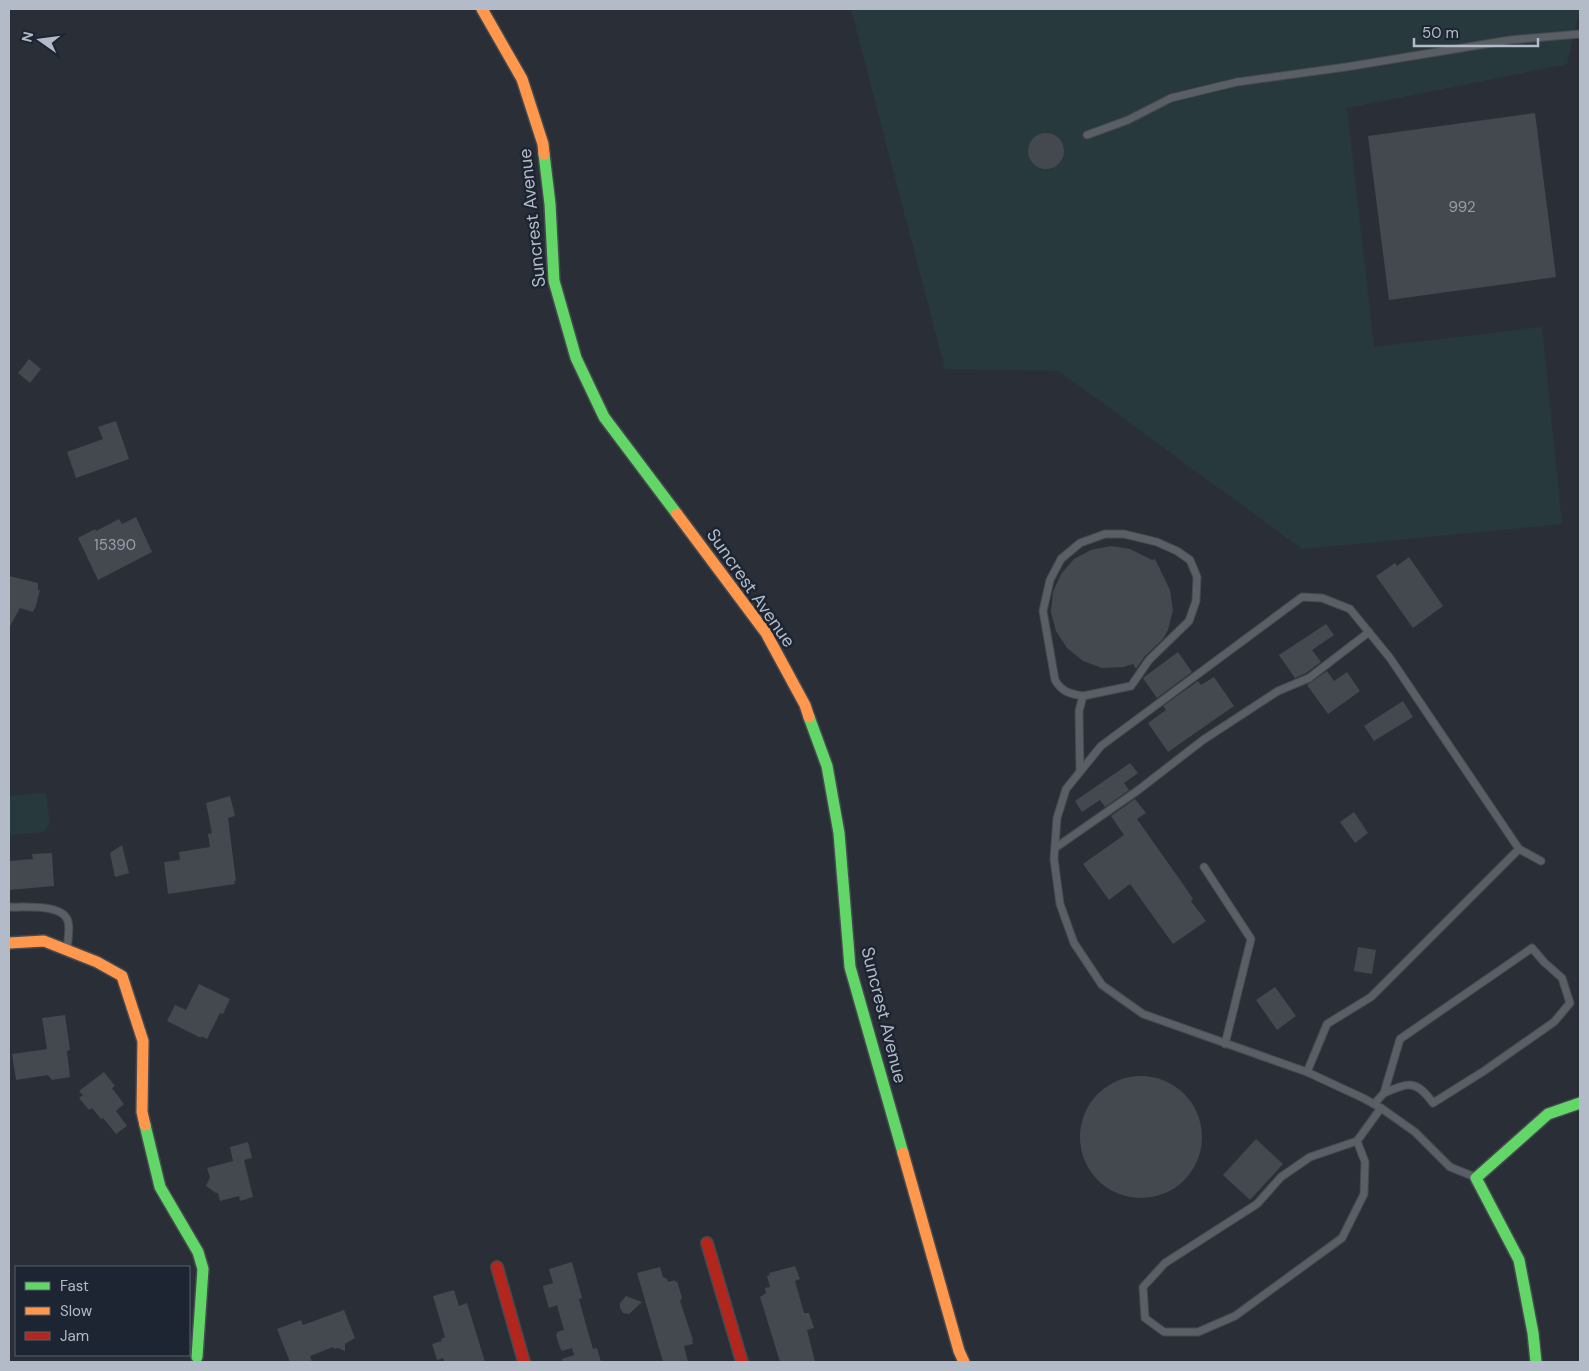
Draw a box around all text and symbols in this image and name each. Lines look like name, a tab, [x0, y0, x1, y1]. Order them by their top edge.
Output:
north arrow	[15, 15, 65, 65]
scale bar	[1414, 15, 1538, 47]
text: 50 m	[1422, 23, 1459, 43]
text: N	[17, 30, 37, 44]
street label: Suncrest Avenue	[513, 147, 551, 289]
house number: 992	[1448, 197, 1476, 217]
street label: Suncrest Avenue	[701, 524, 801, 652]
house number: 15390	[94, 535, 136, 555]
street label: Suncrest Avenue	[855, 944, 913, 1086]
legend	[15, 1266, 190, 1356]
text: Fast	[60, 1276, 89, 1296]
text: Slow	[60, 1301, 93, 1321]
text: Jam	[60, 1326, 89, 1346]

